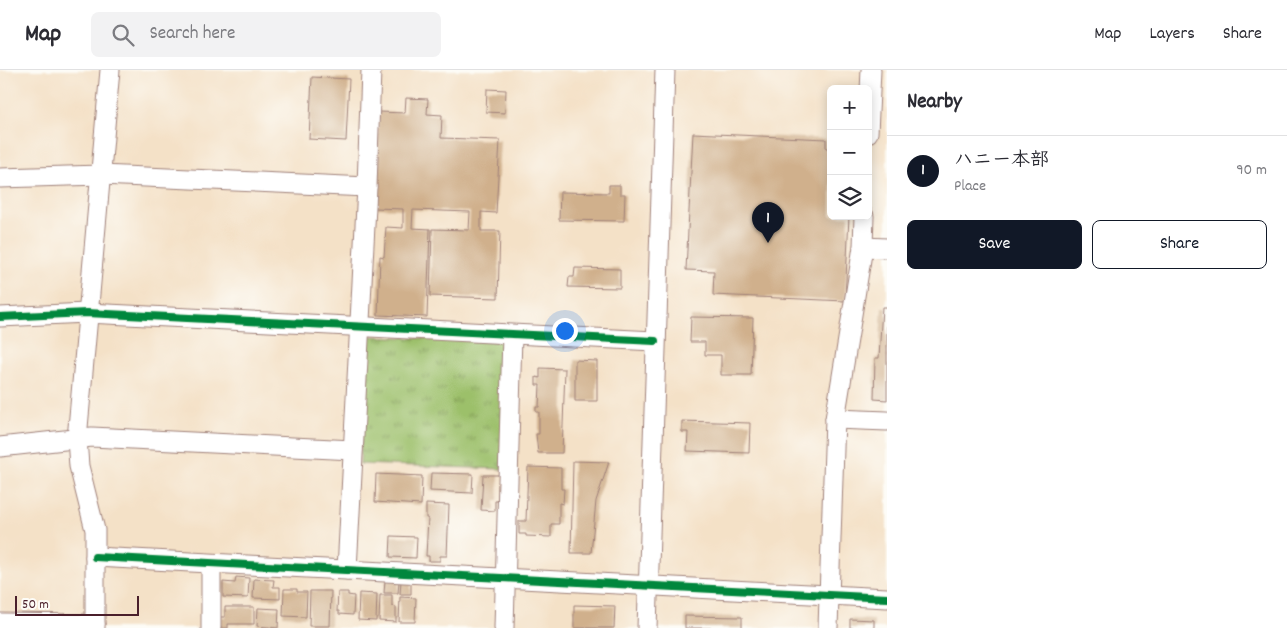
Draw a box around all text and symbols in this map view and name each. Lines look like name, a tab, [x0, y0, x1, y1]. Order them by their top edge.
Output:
search box	[91, 12, 441, 57]
text: Map	[25, 18, 61, 52]
icon: search	[109, 21, 137, 49]
text: Search here	[149, 21, 235, 48]
text: Map	[1094, 22, 1121, 47]
text: Layers	[1149, 22, 1195, 47]
text: Share	[1223, 22, 1262, 47]
map controls	[827, 85, 872, 220]
button: +	[827, 85, 872, 130]
text: Nearby	[907, 88, 962, 118]
button: −	[827, 130, 872, 175]
text: ハニー本部	[954, 148, 1049, 175]
text: 1	[921, 159, 925, 182]
text: 90 m	[1236, 159, 1267, 182]
button: layers	[827, 175, 872, 220]
text: Place	[954, 175, 986, 198]
pin: 1	[752, 202, 784, 243]
button: Save	[907, 220, 1082, 269]
button: Share	[1092, 220, 1267, 269]
your location	[552, 318, 578, 344]
scale bar	[15, 593, 139, 616]
text: 50 m	[22, 595, 49, 615]

